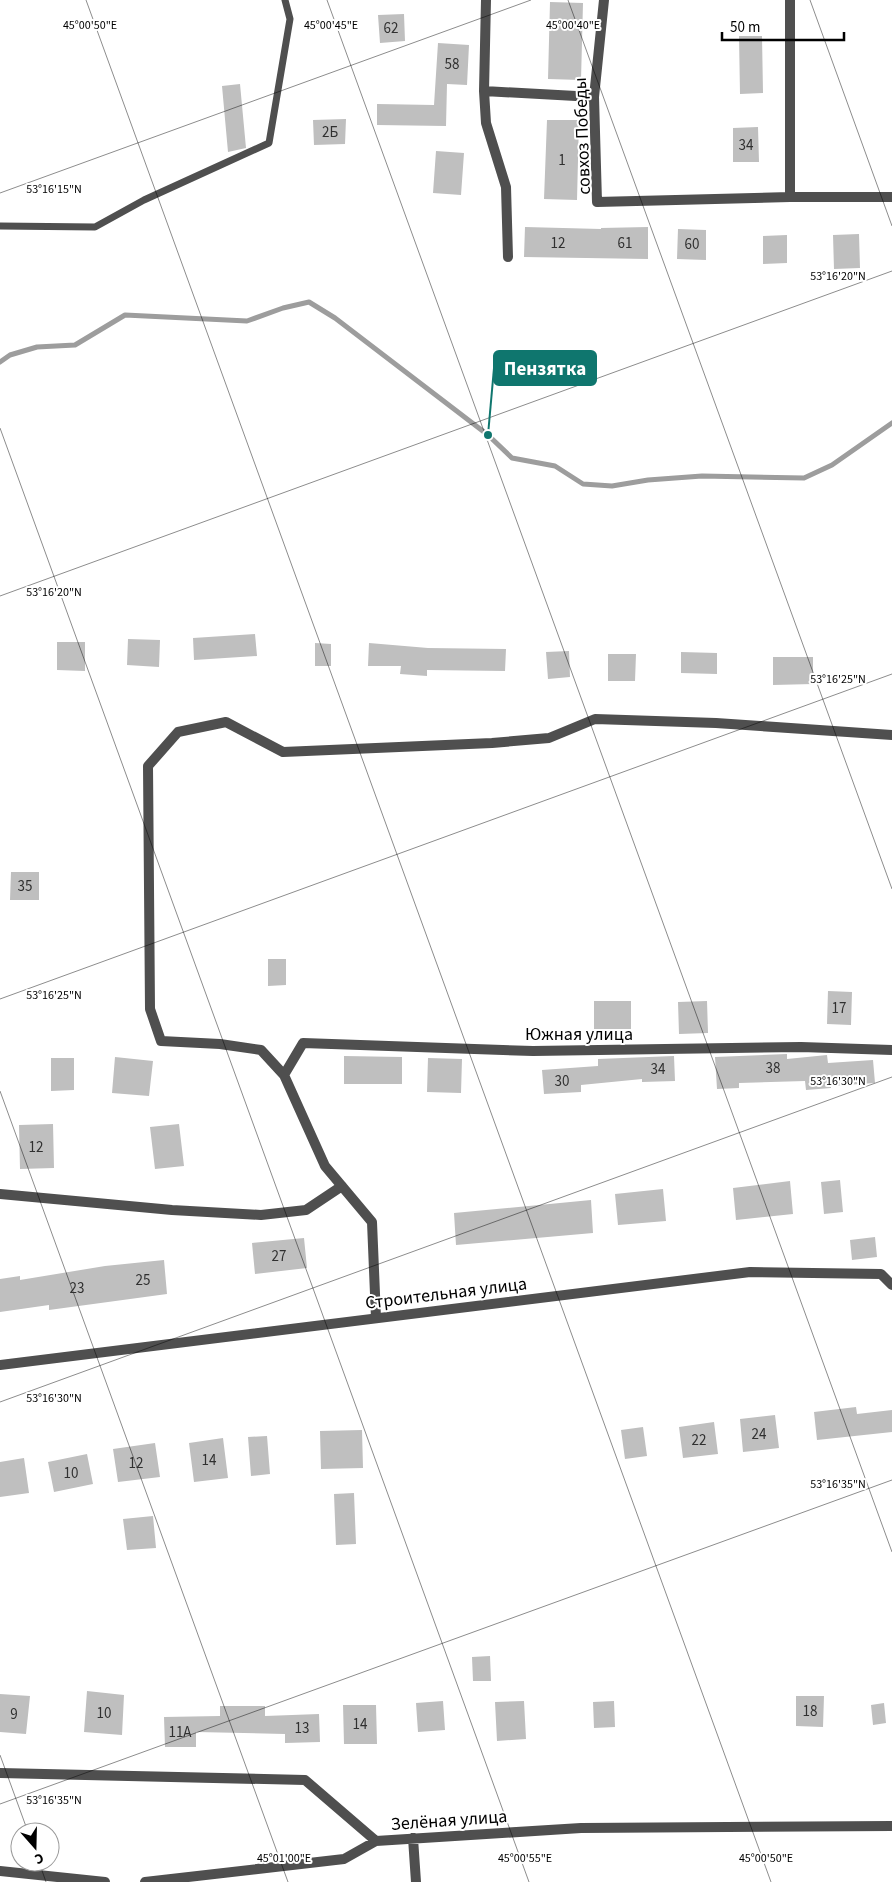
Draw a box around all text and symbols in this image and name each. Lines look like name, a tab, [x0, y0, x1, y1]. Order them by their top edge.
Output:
scale bar	[722, 10, 844, 42]
text: 45°00'50"E	[63, 17, 117, 34]
text: 45°00'45"E	[304, 17, 358, 34]
text: 45°00'40"E	[546, 17, 600, 34]
text: 50 m	[730, 17, 760, 38]
house number: 62	[384, 18, 398, 39]
house number: 58	[445, 54, 459, 75]
street label: совхоз Победы	[568, 77, 597, 195]
house number: 2Б	[322, 122, 338, 143]
house number: 34	[739, 135, 754, 156]
house number: 1	[558, 150, 566, 171]
text: 53°16'15"N	[26, 181, 82, 198]
house number: 12	[551, 233, 565, 254]
house number: 61	[618, 233, 632, 254]
house number: 60	[685, 234, 699, 255]
text: 53°16'20"N	[810, 268, 866, 285]
callout: Пензятка	[494, 351, 596, 385]
text: Пензятка	[504, 356, 586, 383]
text: 53°16'20"N	[26, 584, 82, 601]
text: 53°16'25"N	[810, 671, 866, 688]
house number: 35	[18, 876, 32, 897]
text: 53°16'25"N	[26, 987, 82, 1004]
house number: 17	[832, 998, 846, 1019]
street label: Южная улица	[525, 1022, 633, 1047]
house number: 38	[766, 1058, 780, 1079]
house number: 34	[651, 1059, 666, 1080]
house number: 30	[555, 1071, 569, 1092]
text: 53°16'30"N	[810, 1073, 866, 1090]
house number: 12	[29, 1137, 43, 1158]
house number: 27	[272, 1246, 286, 1267]
house number: 25	[136, 1270, 150, 1291]
street label: Строительная улица	[364, 1271, 528, 1316]
house number: 23	[70, 1278, 84, 1299]
text: 53°16'30"N	[26, 1390, 82, 1407]
house number: 24	[752, 1424, 767, 1445]
house number: 22	[692, 1430, 706, 1451]
house number: 14	[202, 1450, 217, 1471]
house number: 12	[129, 1453, 143, 1474]
house number: 10	[64, 1463, 78, 1484]
text: 53°16'35"N	[810, 1476, 866, 1493]
house number: 18	[803, 1701, 817, 1722]
house number: 10	[97, 1703, 111, 1724]
house number: 9	[10, 1704, 18, 1725]
house number: 14	[353, 1714, 368, 1735]
house number: 13	[295, 1718, 309, 1739]
house number: 11А	[168, 1722, 192, 1743]
text: 53°16'35"N	[26, 1792, 82, 1809]
street label: Зелёная улица	[390, 1804, 508, 1837]
north arrow	[10, 1822, 60, 1872]
text: С	[32, 1847, 46, 1869]
text: 45°01'00"E	[257, 1850, 311, 1867]
text: 45°00'55"E	[498, 1850, 552, 1867]
text: 45°00'50"E	[739, 1850, 793, 1867]

